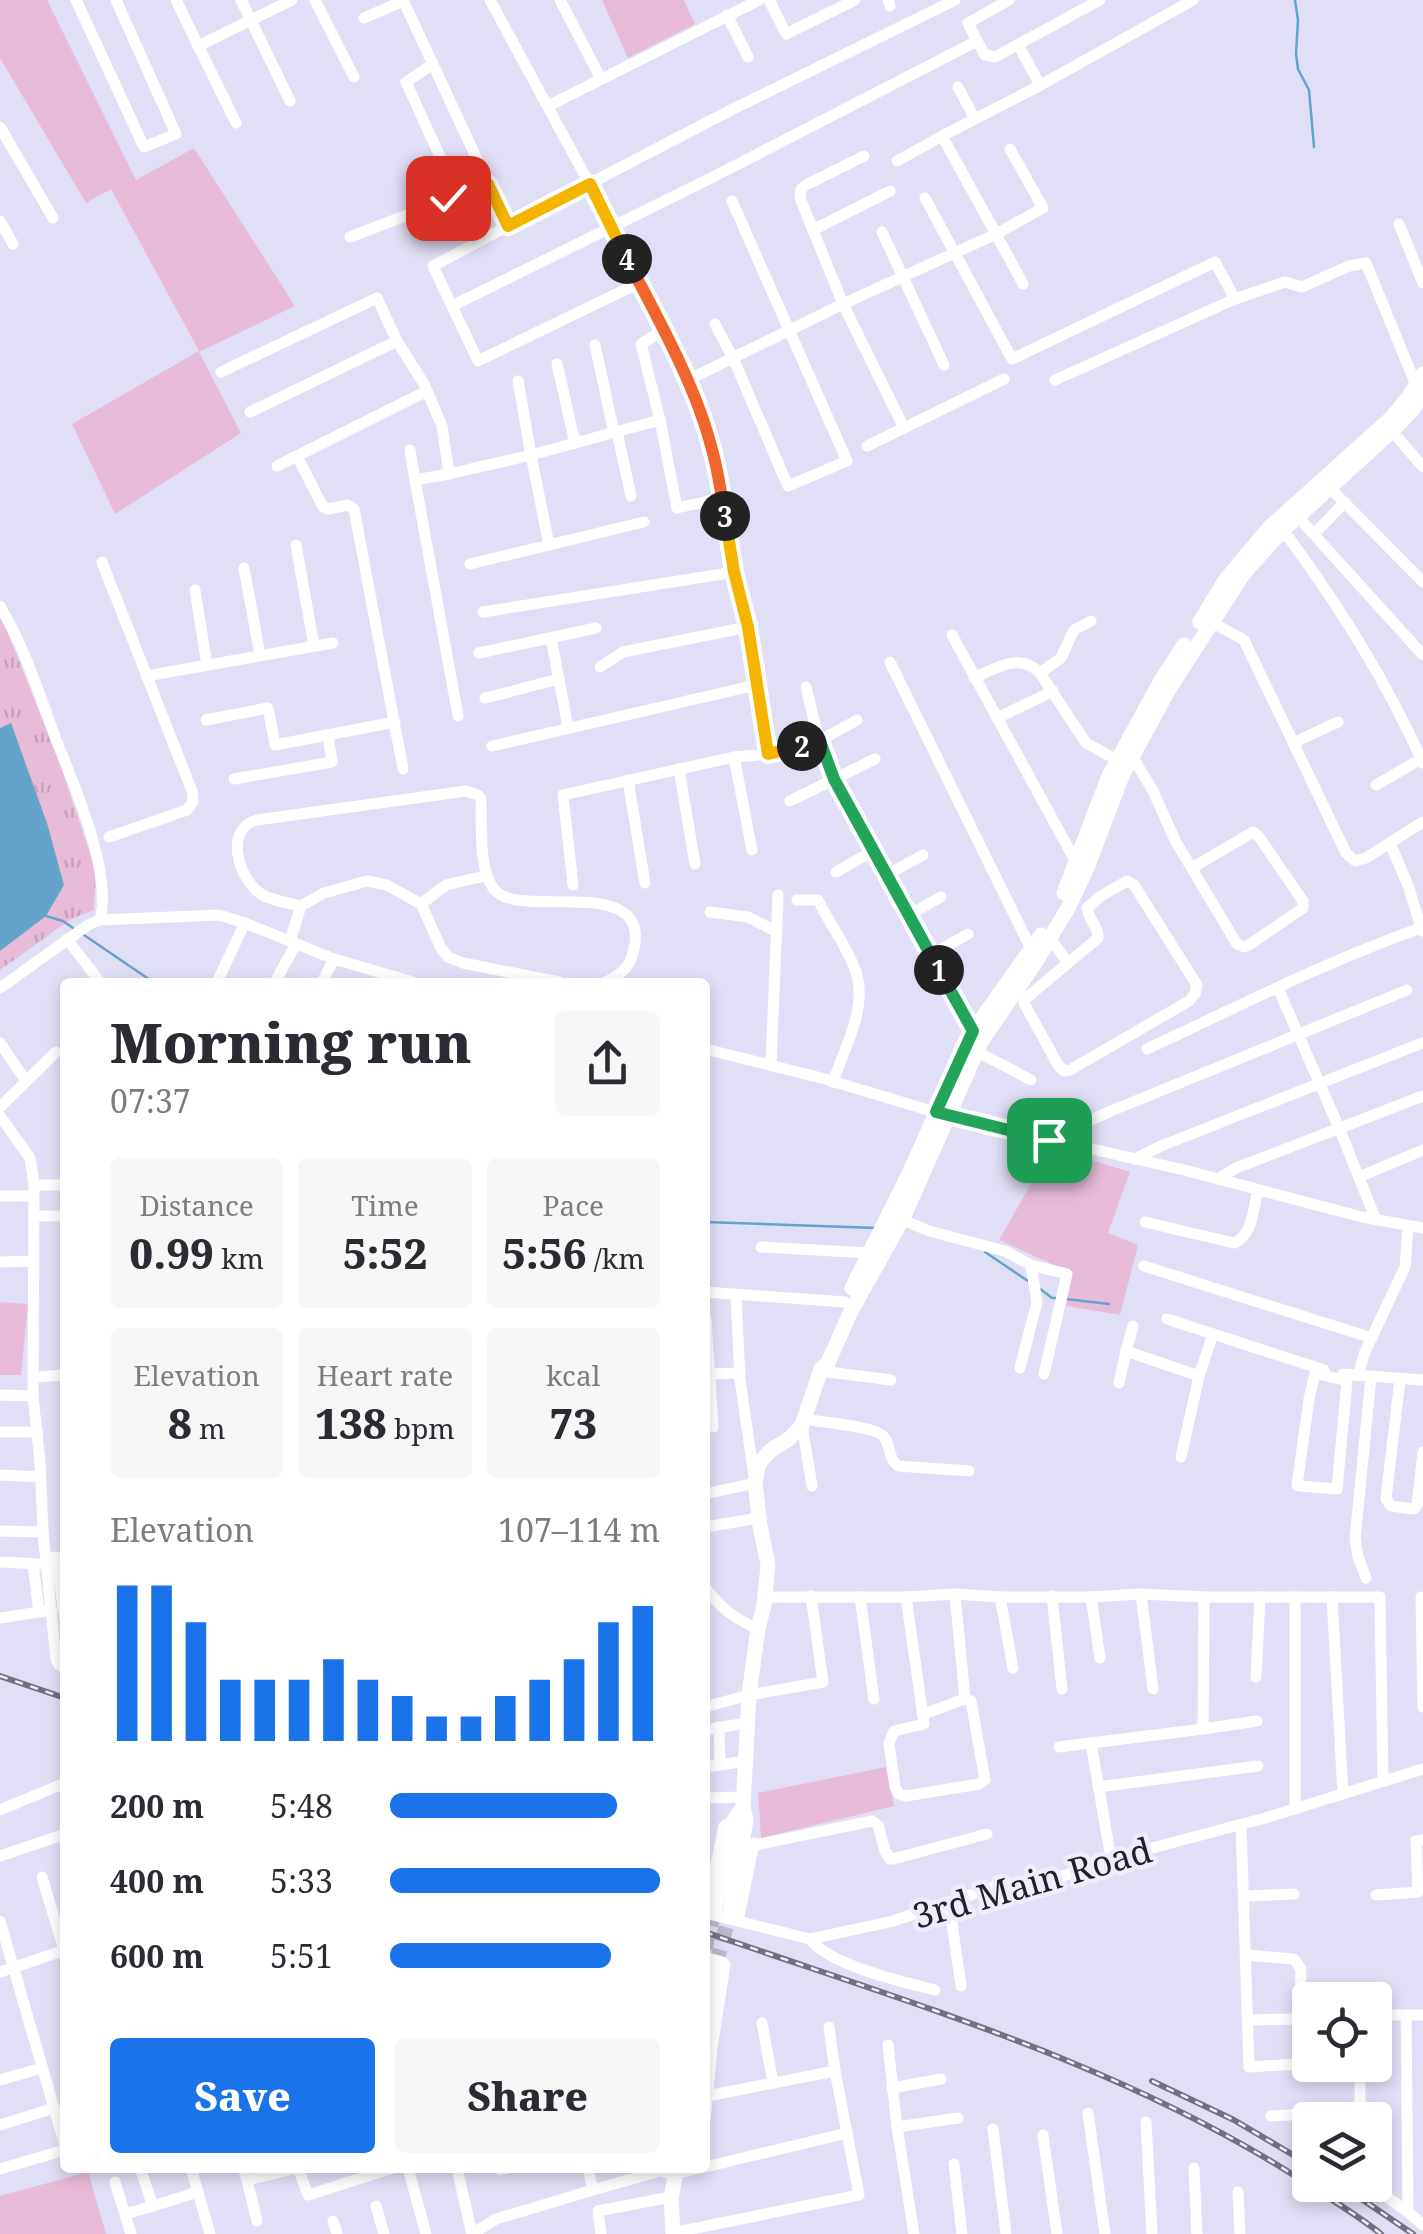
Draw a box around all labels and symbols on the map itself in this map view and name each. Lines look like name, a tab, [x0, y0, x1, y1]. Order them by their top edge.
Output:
pin	[406, 156, 491, 241]
pin: 4	[602, 234, 652, 284]
pin: 3	[700, 491, 750, 541]
pin: 2	[777, 721, 827, 771]
pin: 1	[914, 945, 964, 995]
pin	[1007, 1098, 1092, 1183]
street label: 3rd Main Road	[907, 1825, 1157, 1939]

